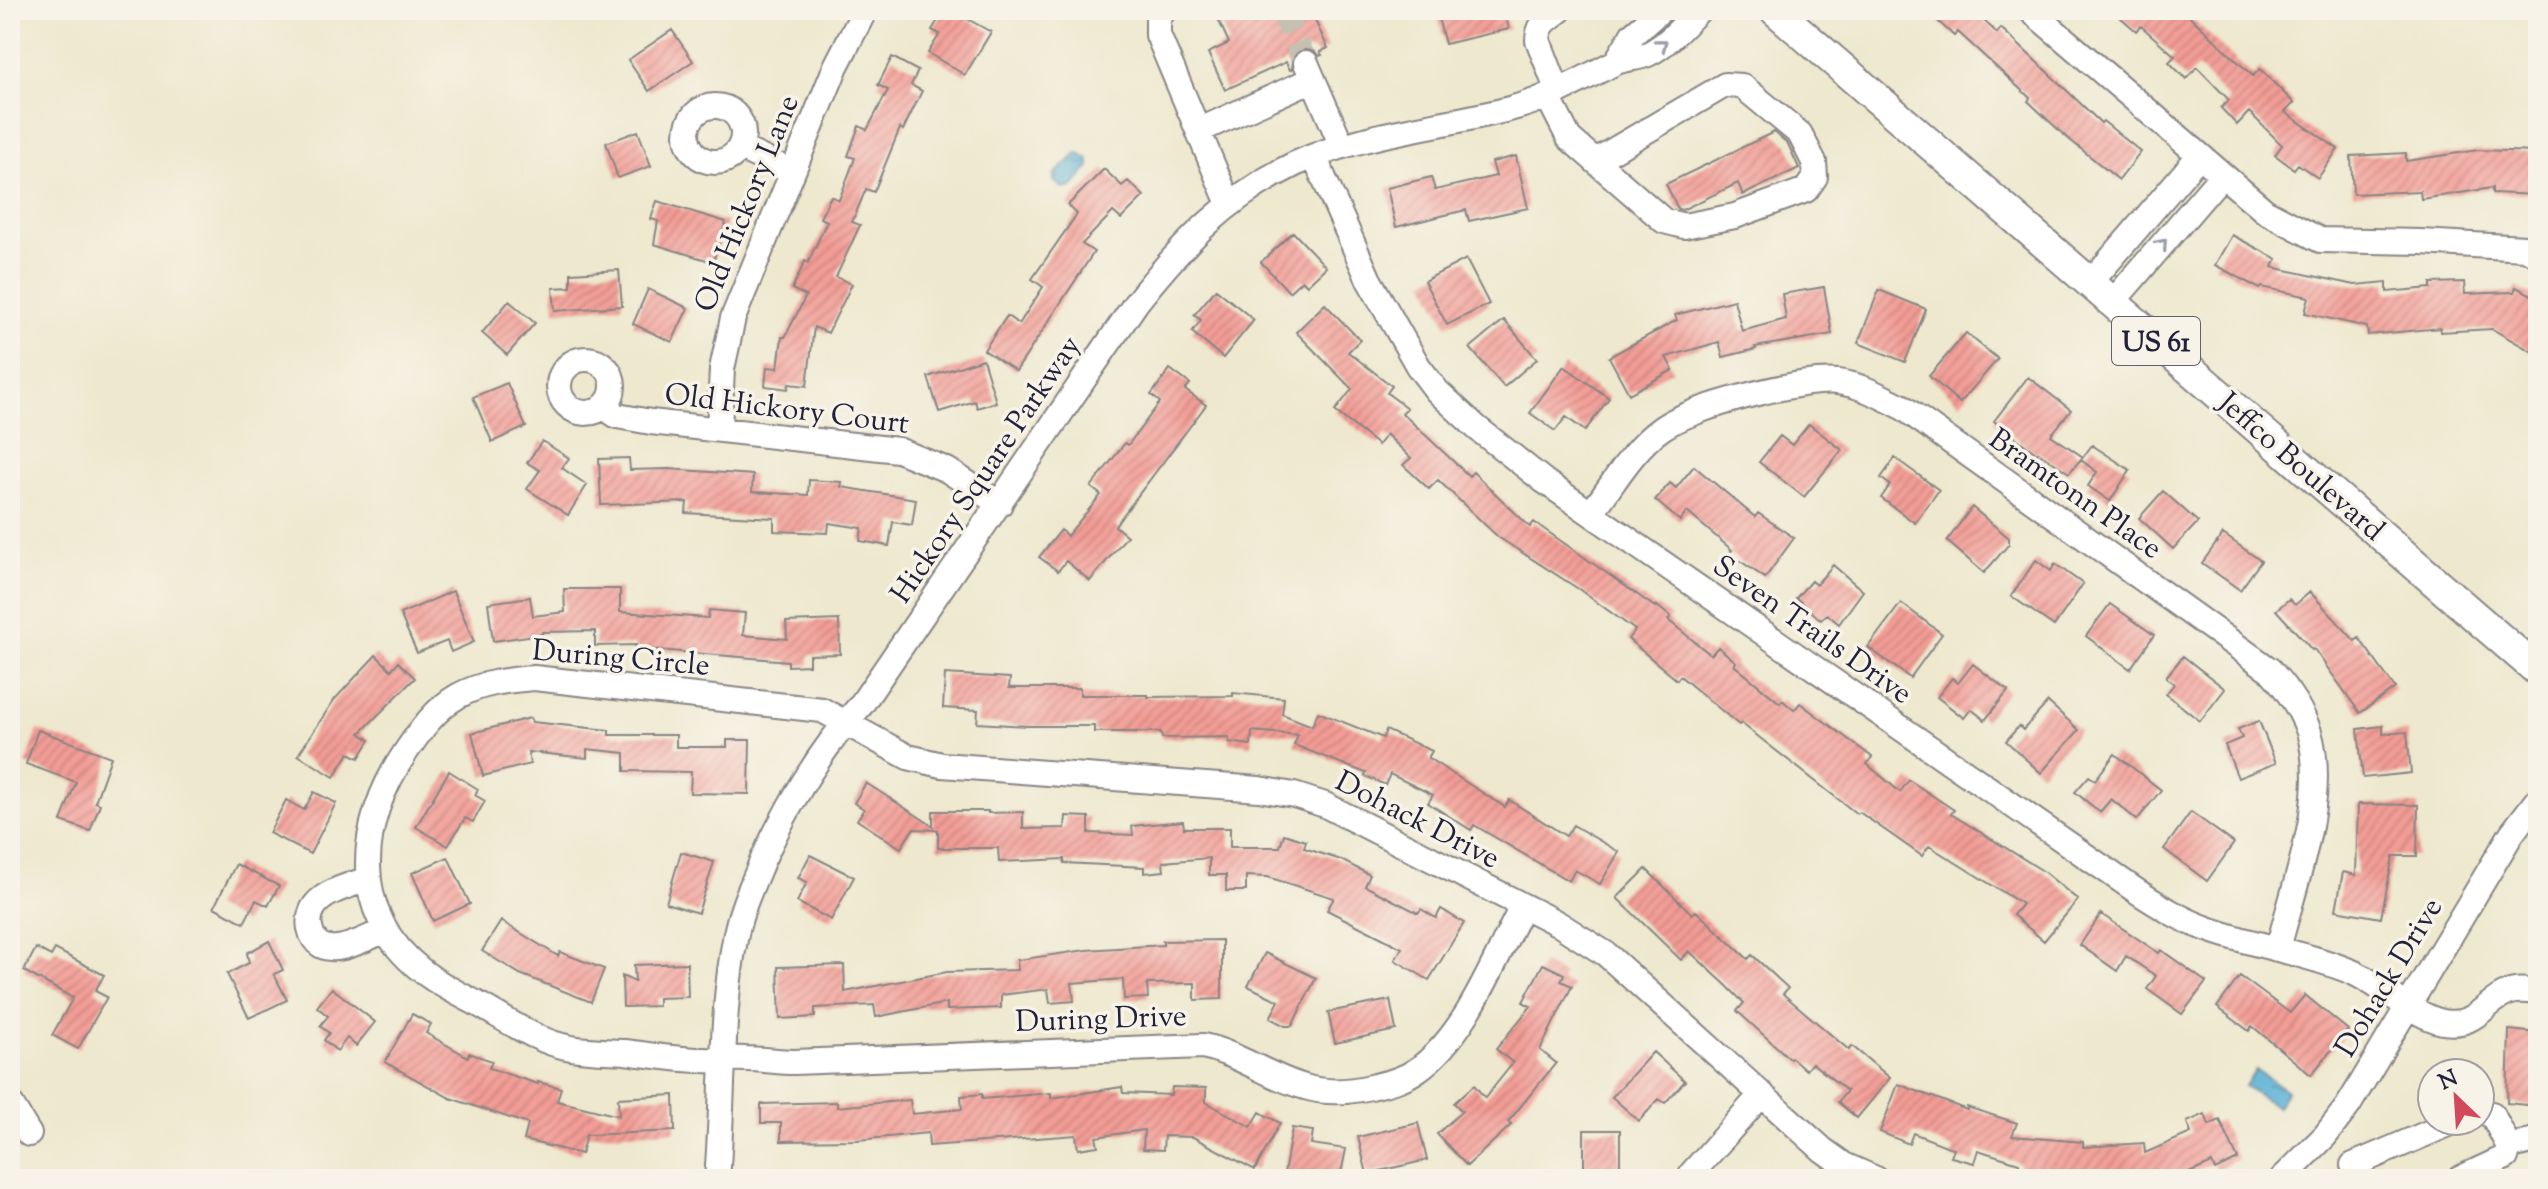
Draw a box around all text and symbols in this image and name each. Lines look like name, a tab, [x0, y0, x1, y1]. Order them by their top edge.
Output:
one-way arrow	[1653, 39, 1667, 54]
street label: Old Hickory Lane	[685, 89, 811, 319]
one-way arrow	[2152, 238, 2167, 253]
road number: US 61	[2112, 317, 2200, 365]
street label: Hickory Square Parkway	[881, 328, 1093, 613]
street label: Old Hickory Court	[662, 374, 911, 447]
street label: Jeffco Boulevard	[2206, 382, 2393, 552]
street label: Bramtonn Place	[1979, 419, 2170, 571]
street label: Seven Trails Drive	[1703, 546, 1920, 716]
street label: During Circle	[530, 630, 711, 689]
street label: Dohack Drive	[1327, 761, 1507, 881]
street label: Dohack Drive	[2326, 890, 2455, 1066]
street label: During Drive	[1015, 996, 1188, 1045]
north arrow	[2416, 1057, 2496, 1137]
text: N	[2434, 1063, 2464, 1100]

